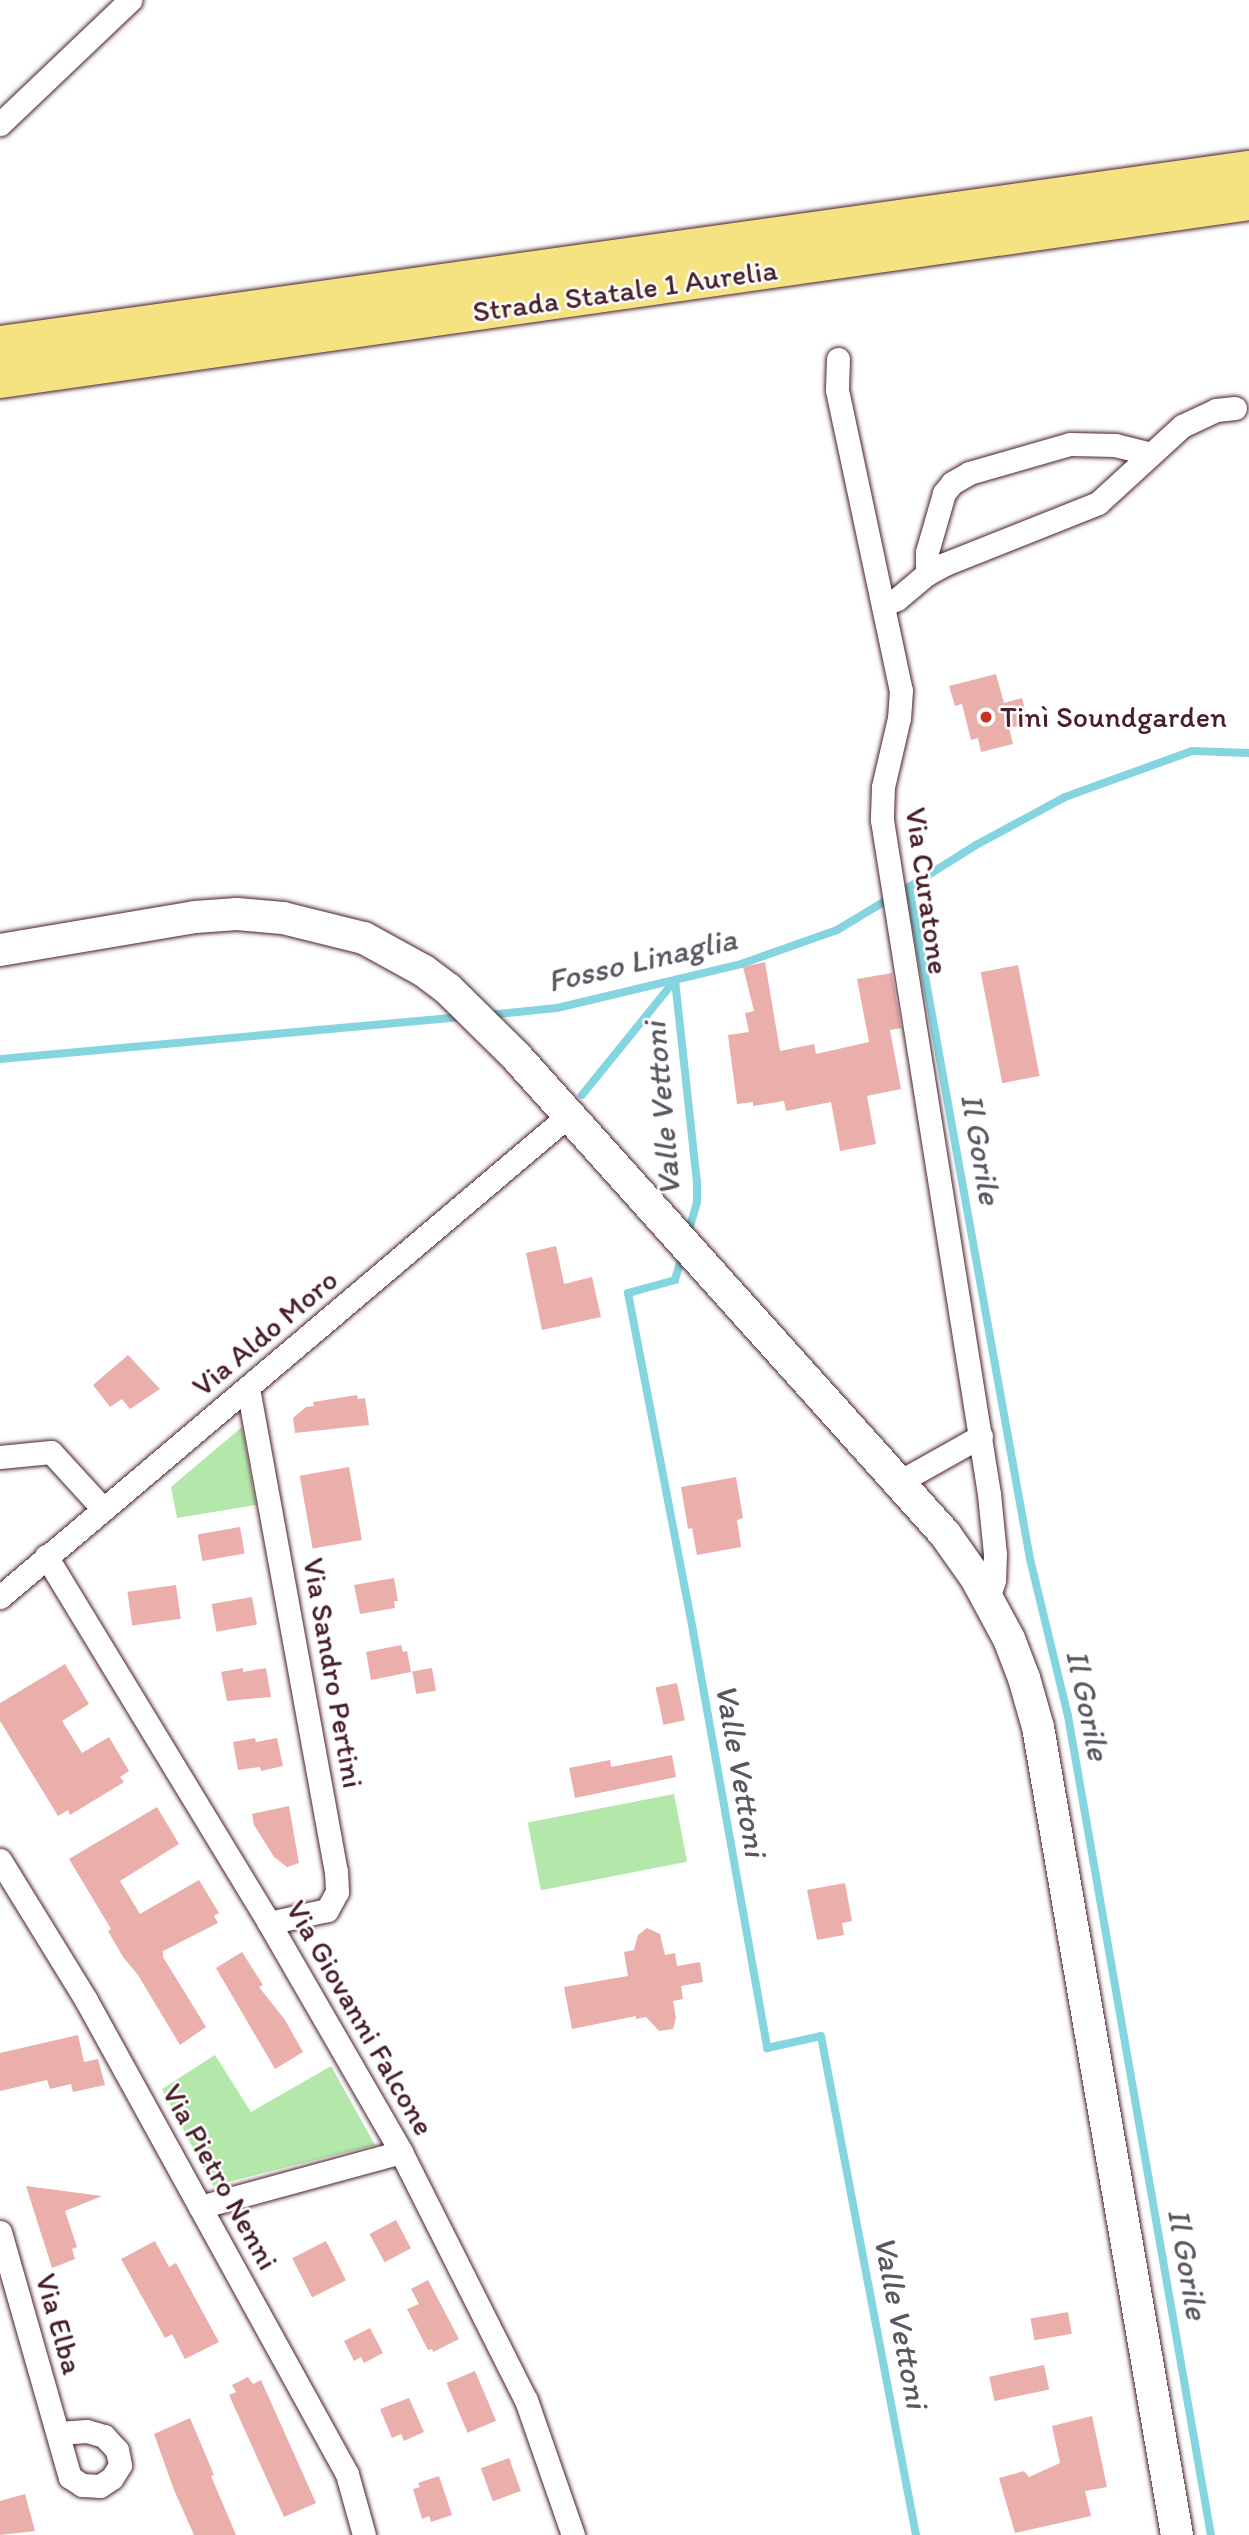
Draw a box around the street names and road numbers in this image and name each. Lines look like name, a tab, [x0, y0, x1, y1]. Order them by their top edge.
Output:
street label: Strada Statale 1 Aurelia	[471, 252, 779, 330]
street label: Via Curatone	[898, 806, 956, 976]
street label: Via Aldo Moro	[185, 1262, 345, 1404]
street label: Via Sandro Pertini	[295, 1556, 371, 1790]
street label: Via Giovanni Falcone	[278, 1894, 442, 2142]
street label: Via Pietro Nenni	[154, 2078, 286, 2276]
street label: Via Elba	[27, 2269, 91, 2379]

